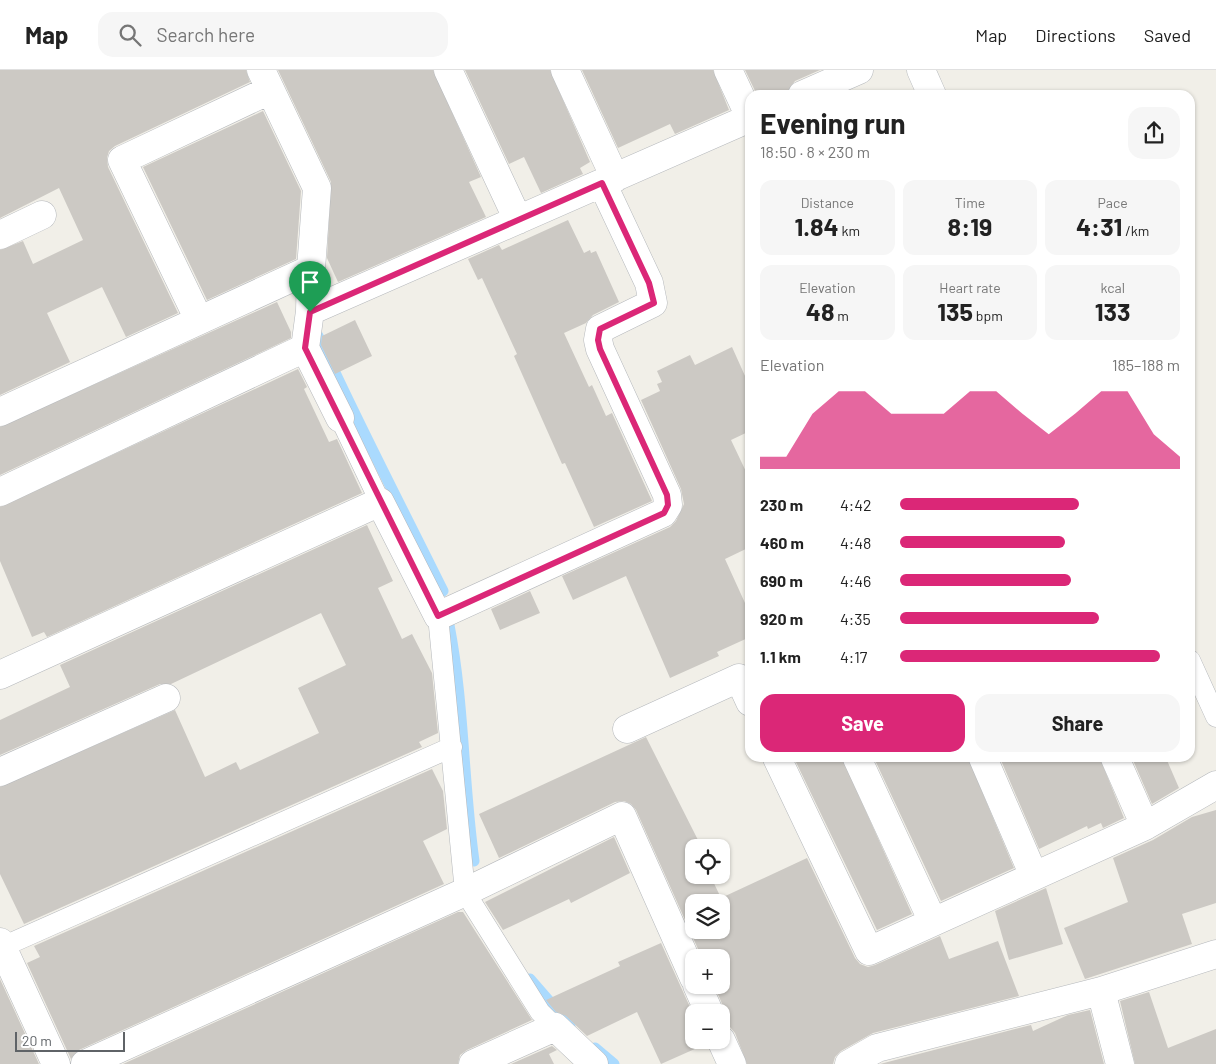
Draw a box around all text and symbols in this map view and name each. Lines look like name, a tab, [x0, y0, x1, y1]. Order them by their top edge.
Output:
search box	[98, 12, 448, 57]
text: Map	[25, 20, 68, 49]
icon: search	[116, 21, 144, 49]
text: Search here	[156, 23, 255, 46]
text: Map	[975, 24, 1007, 46]
text: Directions	[1035, 24, 1116, 46]
text: Saved	[1144, 24, 1191, 46]
text: Evening run	[760, 106, 906, 140]
button: share	[1128, 107, 1180, 159]
text: 18:50 · 8 × 230 m	[760, 142, 870, 161]
text: Distance	[801, 194, 854, 211]
text: Time	[955, 194, 985, 211]
text: Pace	[1098, 194, 1128, 211]
text: 1.84	[794, 211, 839, 241]
text: 8:19	[948, 211, 992, 241]
text: 4:31	[1076, 211, 1122, 241]
text: km	[839, 222, 860, 239]
text: /km	[1122, 222, 1149, 239]
pin	[289, 261, 331, 312]
icon: arrive	[296, 268, 324, 296]
text: Elevation	[799, 279, 856, 296]
text: Heart rate	[939, 279, 1001, 296]
text: kcal	[1100, 279, 1125, 296]
text: 48	[806, 296, 834, 326]
text: 135	[937, 296, 973, 326]
text: 133	[1095, 296, 1131, 326]
text: m	[834, 307, 849, 324]
text: bpm	[973, 307, 1003, 324]
text: Elevation	[760, 355, 824, 374]
text: 185–188 m	[1112, 355, 1180, 374]
text: 230 m	[760, 495, 803, 514]
text: 4:42	[840, 495, 872, 514]
text: 460 m	[760, 533, 804, 552]
text: 4:48	[840, 533, 871, 552]
text: 690 m	[760, 571, 803, 590]
text: 4:46	[840, 571, 871, 590]
text: 920 m	[760, 609, 803, 628]
text: 4:35	[840, 609, 871, 628]
text: 1.1 km	[760, 647, 801, 666]
text: 4:17	[840, 647, 867, 666]
button: Save	[760, 694, 965, 752]
button: Share	[975, 694, 1180, 752]
map controls	[685, 839, 730, 1049]
button: locate	[685, 839, 730, 884]
button: layers	[685, 894, 730, 939]
button: +	[685, 949, 730, 994]
button: −	[685, 1004, 730, 1049]
scale bar	[15, 1029, 125, 1052]
text: 20 m	[22, 1032, 52, 1049]

